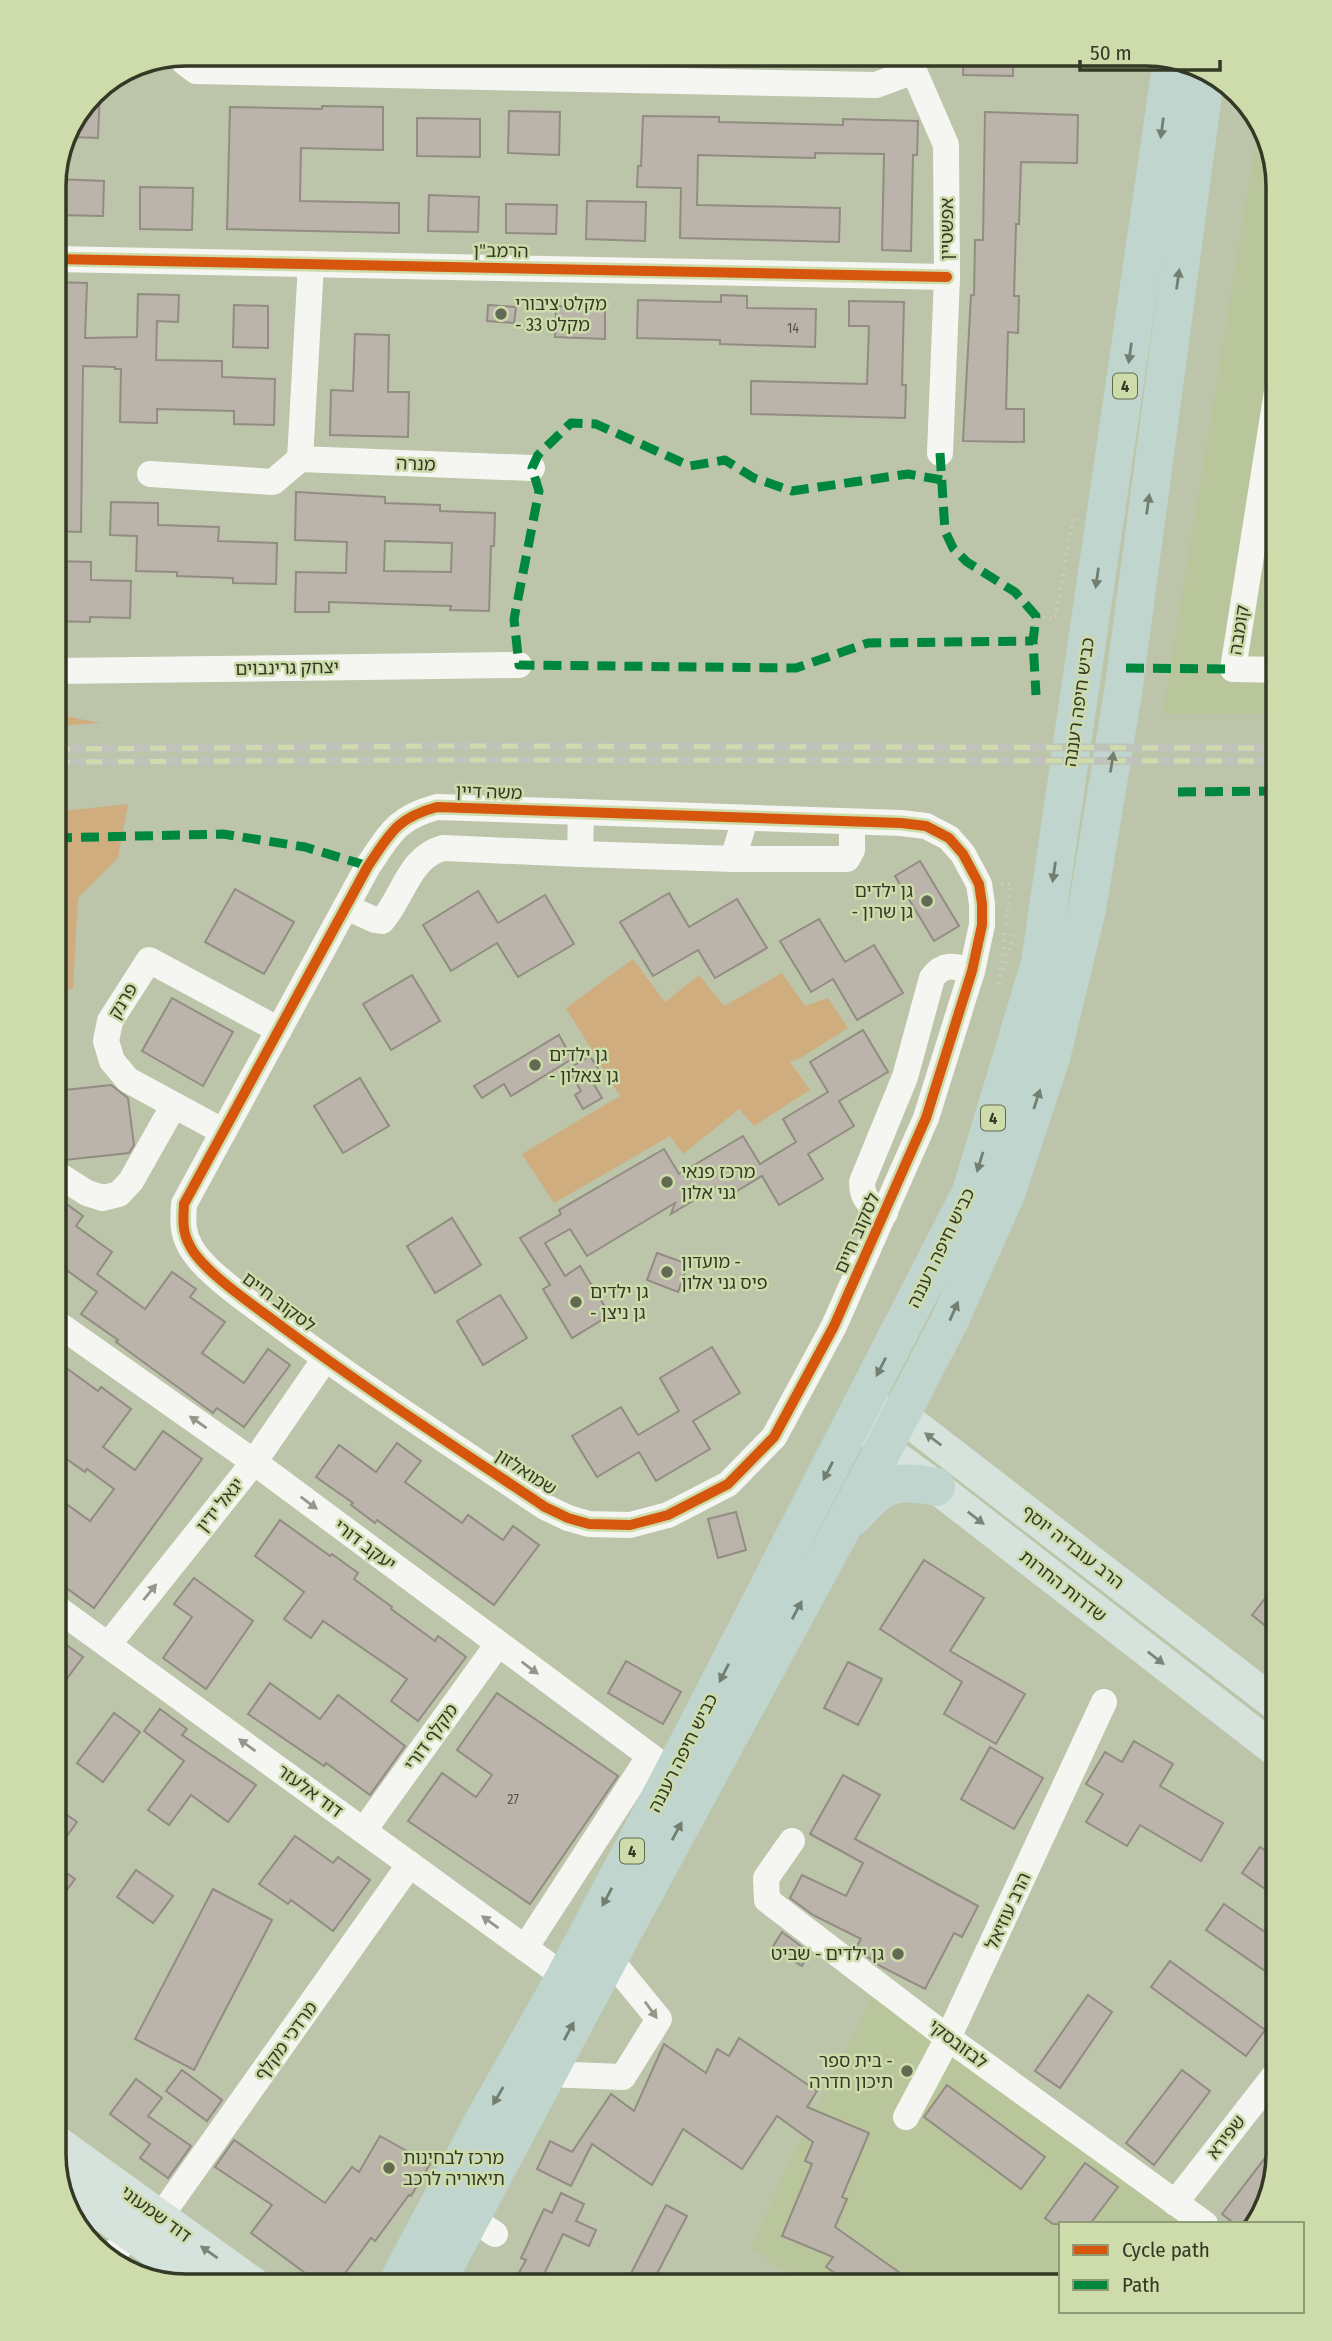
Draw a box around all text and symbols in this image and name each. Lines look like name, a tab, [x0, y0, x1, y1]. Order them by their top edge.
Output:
scale bar	[1080, 28, 1220, 72]
text: 50 m	[1090, 40, 1132, 66]
one-way arrow	[1156, 117, 1167, 139]
street label: אפשטיין	[936, 198, 958, 260]
street label: הרמב"ן	[473, 240, 529, 262]
one-way arrow	[1173, 268, 1184, 290]
place label: מקלט ציבורי - מקלט 33	[515, 293, 607, 336]
marker: מקלט ציבורי - מקלט 33	[493, 306, 509, 322]
house number: 14	[787, 320, 799, 337]
one-way arrow	[1124, 342, 1135, 364]
road number: 4	[1113, 374, 1137, 398]
street label: מנרה	[396, 452, 436, 476]
one-way arrow	[1143, 493, 1154, 515]
one-way arrow	[1092, 567, 1103, 589]
street label: קומבה	[1224, 604, 1254, 656]
street label: כביש חיפה רעננה	[1059, 636, 1099, 768]
street label: יצחק גרינבוים	[235, 656, 339, 680]
one-way arrow	[1107, 751, 1118, 773]
street label: משה דיין	[455, 780, 523, 804]
one-way arrow	[1048, 861, 1059, 883]
place label: גן ילדים - גן שרון	[851, 880, 913, 923]
marker: גן ילדים - גן שרון	[919, 893, 935, 909]
street label: פרנק	[104, 979, 142, 1023]
place label: גן ילדים - גן צאלון	[549, 1044, 619, 1087]
marker: גן ילדים - גן צאלון	[527, 1057, 543, 1073]
one-way arrow	[1032, 1089, 1043, 1110]
road number: 4	[981, 1106, 1005, 1130]
one-way arrow	[974, 1152, 984, 1173]
place label: מרכז פנאי גני אלון	[681, 1161, 755, 1204]
marker: מרכז פנאי גני אלון	[659, 1174, 675, 1190]
street label: כביש חיפה רעננה	[903, 1185, 979, 1311]
street label: לסקוב חיים	[829, 1189, 885, 1277]
place label: מועדון - פיס גני אלון	[681, 1251, 768, 1294]
marker: מועדון - פיס גני אלון	[659, 1264, 675, 1280]
street label: לסקוב חיים	[238, 1267, 320, 1337]
place label: גן ילדים - גן ניצן	[590, 1281, 649, 1324]
marker: גן ילדים - גן ניצן	[568, 1294, 584, 1310]
one-way arrow	[949, 1300, 960, 1321]
one-way arrow	[876, 1357, 887, 1377]
one-way arrow	[189, 1415, 207, 1429]
one-way arrow	[924, 1432, 943, 1446]
street label: שמואלזון	[491, 1444, 561, 1500]
one-way arrow	[823, 1461, 834, 1481]
street label: יגאל ידין	[192, 1474, 248, 1536]
one-way arrow	[299, 1495, 317, 1510]
street label: הרב עובדיה יוסף	[1018, 1500, 1128, 1594]
one-way arrow	[967, 1511, 985, 1525]
street label: יעקב דורי	[330, 1515, 400, 1575]
street label: שדרות החרות	[1015, 1545, 1111, 1627]
one-way arrow	[143, 1583, 158, 1601]
one-way arrow	[791, 1599, 803, 1619]
one-way arrow	[1147, 1650, 1165, 1664]
one-way arrow	[521, 1661, 539, 1675]
one-way arrow	[718, 1663, 730, 1683]
street label: כביש חיפה רעננה	[644, 1690, 722, 1816]
street label: מקלף דורי	[399, 1699, 463, 1775]
one-way arrow	[238, 1739, 256, 1753]
street label: דוד אלעזר	[273, 1760, 347, 1822]
house number: 27	[507, 1791, 519, 1808]
one-way arrow	[671, 1821, 683, 1841]
road number: 4	[620, 1839, 644, 1864]
street label: הרב עוזיאל	[981, 1869, 1035, 1953]
one-way arrow	[602, 1887, 613, 1907]
one-way arrow	[481, 1916, 499, 1930]
place label: גן ילדים - שביט	[771, 1943, 884, 1965]
marker: גן ילדים - שביט	[890, 1946, 906, 1962]
street label: מרדכי מקלף	[250, 1997, 322, 2085]
one-way arrow	[644, 2001, 658, 2020]
street label: לבזובסקי	[924, 2015, 992, 2073]
one-way arrow	[563, 2022, 575, 2041]
place label: בית ספר - תיכון חדרה	[809, 2050, 893, 2093]
marker: בית ספר - תיכון חדרה	[899, 2063, 915, 2079]
one-way arrow	[492, 2086, 504, 2106]
street label: שפירא	[1202, 2111, 1250, 2163]
place label: מרכז לבחינות תיאוריה לרכב	[403, 2147, 505, 2190]
marker: מרכז לבחינות תיאוריה לרכב	[381, 2160, 397, 2176]
street label: דוד שמעוני	[116, 2181, 196, 2247]
legend	[1059, 2222, 1304, 2313]
text: Cycle path	[1122, 2237, 1210, 2263]
one-way arrow	[200, 2245, 218, 2259]
text: Path	[1122, 2272, 1160, 2298]

